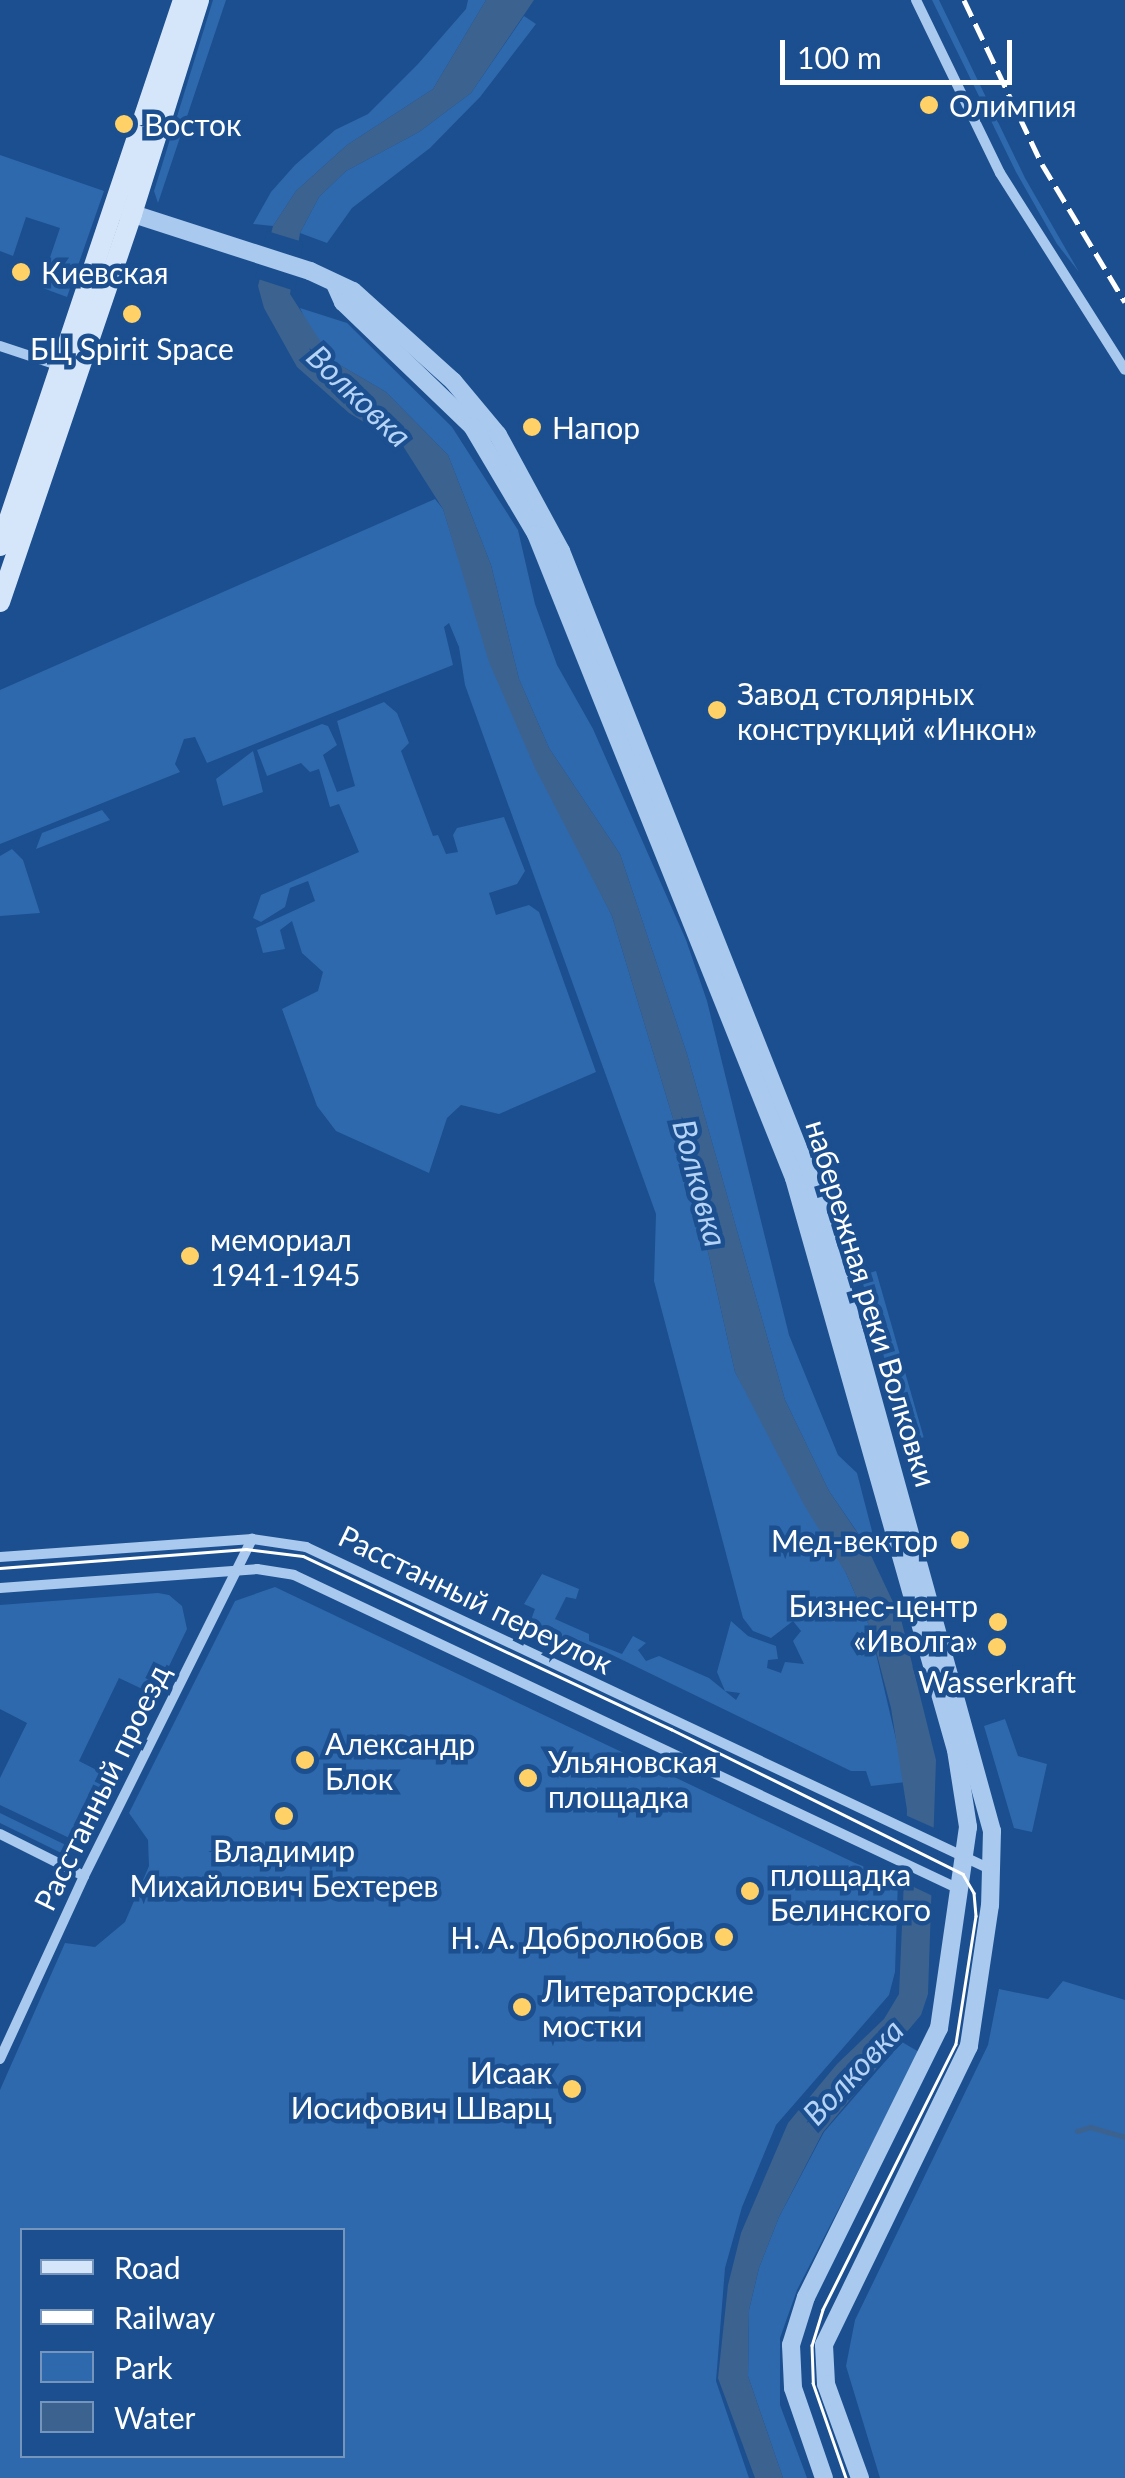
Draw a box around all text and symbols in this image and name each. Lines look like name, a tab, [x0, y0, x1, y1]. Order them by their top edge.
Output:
scale bar	[785, 20, 1018, 82]
text: 100 m	[797, 39, 882, 75]
place label: Олимпия	[949, 87, 1077, 123]
marker: Олимпия	[918, 94, 940, 116]
place label: Восток	[144, 106, 242, 142]
marker: Восток	[113, 113, 135, 135]
place label: Киевская	[41, 254, 168, 290]
marker: Киевская	[10, 261, 32, 283]
marker: БЦ Spirit Space	[121, 303, 143, 325]
place label: БЦ Spirit Space	[30, 330, 234, 366]
water label: Волковка	[299, 337, 419, 455]
place label: Напор	[552, 409, 640, 445]
marker: Напор	[521, 416, 543, 438]
place label: Завод столярных конструкций «Инкон»	[737, 675, 1037, 746]
marker: Завод столярных конструкций «Инкон»	[706, 699, 728, 721]
water label: Волковка	[665, 1115, 735, 1251]
street label: набережная реки Волковки	[799, 1115, 945, 1491]
place label: мемориал 1941-1945	[210, 1221, 360, 1292]
marker: мемориал 1941-1945	[179, 1245, 201, 1267]
street label: Расстанный переулок	[333, 1517, 619, 1681]
place label: Мед-вектор	[771, 1522, 938, 1558]
marker: Мед-вектор	[947, 1527, 973, 1553]
place label: Бизнес-центр «Иволга»	[788, 1587, 978, 1658]
marker: Бизнес-центр «Иволга»	[987, 1611, 1009, 1633]
marker: Wasserkraft	[986, 1636, 1008, 1658]
street label: Расстанный проезд	[26, 1658, 176, 1916]
place label: Wasserkraft	[918, 1663, 1076, 1699]
place label: Александр Блок	[325, 1725, 475, 1796]
place label: Ульяновская площадка	[548, 1743, 718, 1814]
marker: Александр Блок	[294, 1749, 316, 1771]
marker: Ульяновская площадка	[517, 1767, 539, 1789]
marker: Владимир Михайлович Бехтерев	[273, 1805, 295, 1827]
place label: Владимир Михайлович Бехтерев	[130, 1832, 438, 1902]
place label: площадка Белинского	[770, 1856, 931, 1926]
marker: площадка Белинского	[739, 1880, 761, 1902]
place label: Н. А. Добролюбов	[450, 1919, 704, 1955]
marker: Н. А. Добролюбов	[713, 1926, 735, 1948]
place label: Литераторские мостки	[542, 1972, 754, 2042]
marker: Литераторские мостки	[511, 1996, 533, 2018]
water label: Волковка	[795, 2011, 911, 2133]
place label: Исаак Иосифович Шварц	[291, 2054, 552, 2124]
marker: Исаак Иосифович Шварц	[561, 2078, 583, 2100]
legend	[20, 2228, 345, 2458]
text: Road	[114, 2249, 181, 2285]
text: Railway	[114, 2299, 215, 2335]
text: Park	[114, 2349, 173, 2385]
text: Water	[114, 2399, 196, 2435]

